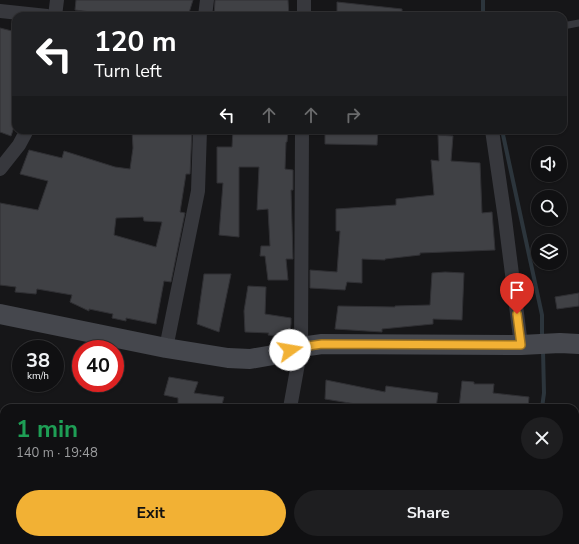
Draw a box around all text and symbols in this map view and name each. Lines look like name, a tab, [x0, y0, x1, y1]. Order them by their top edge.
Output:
text: 120 m	[94, 23, 177, 61]
icon: left	[28, 28, 80, 80]
text: Turn left	[94, 59, 162, 83]
icon: left	[216, 104, 238, 126]
icon: ahead	[258, 104, 280, 126]
icon: ahead	[300, 104, 322, 126]
icon: right	[342, 104, 364, 126]
map controls	[531, 146, 567, 270]
button: sound	[531, 146, 567, 182]
button: search	[531, 190, 567, 226]
button: layers	[531, 234, 567, 270]
pin	[500, 273, 534, 314]
icon: arrive	[506, 279, 528, 301]
position arrow	[269, 329, 311, 371]
speed limit sign: 40	[72, 340, 124, 392]
text: 38	[26, 347, 50, 374]
text: km/h	[27, 369, 49, 383]
text: 1 min	[16, 413, 78, 445]
button: close	[521, 417, 563, 459]
text: 140 m · 19:48	[16, 444, 98, 462]
button: Exit	[16, 490, 286, 536]
button: Share	[294, 490, 563, 536]

